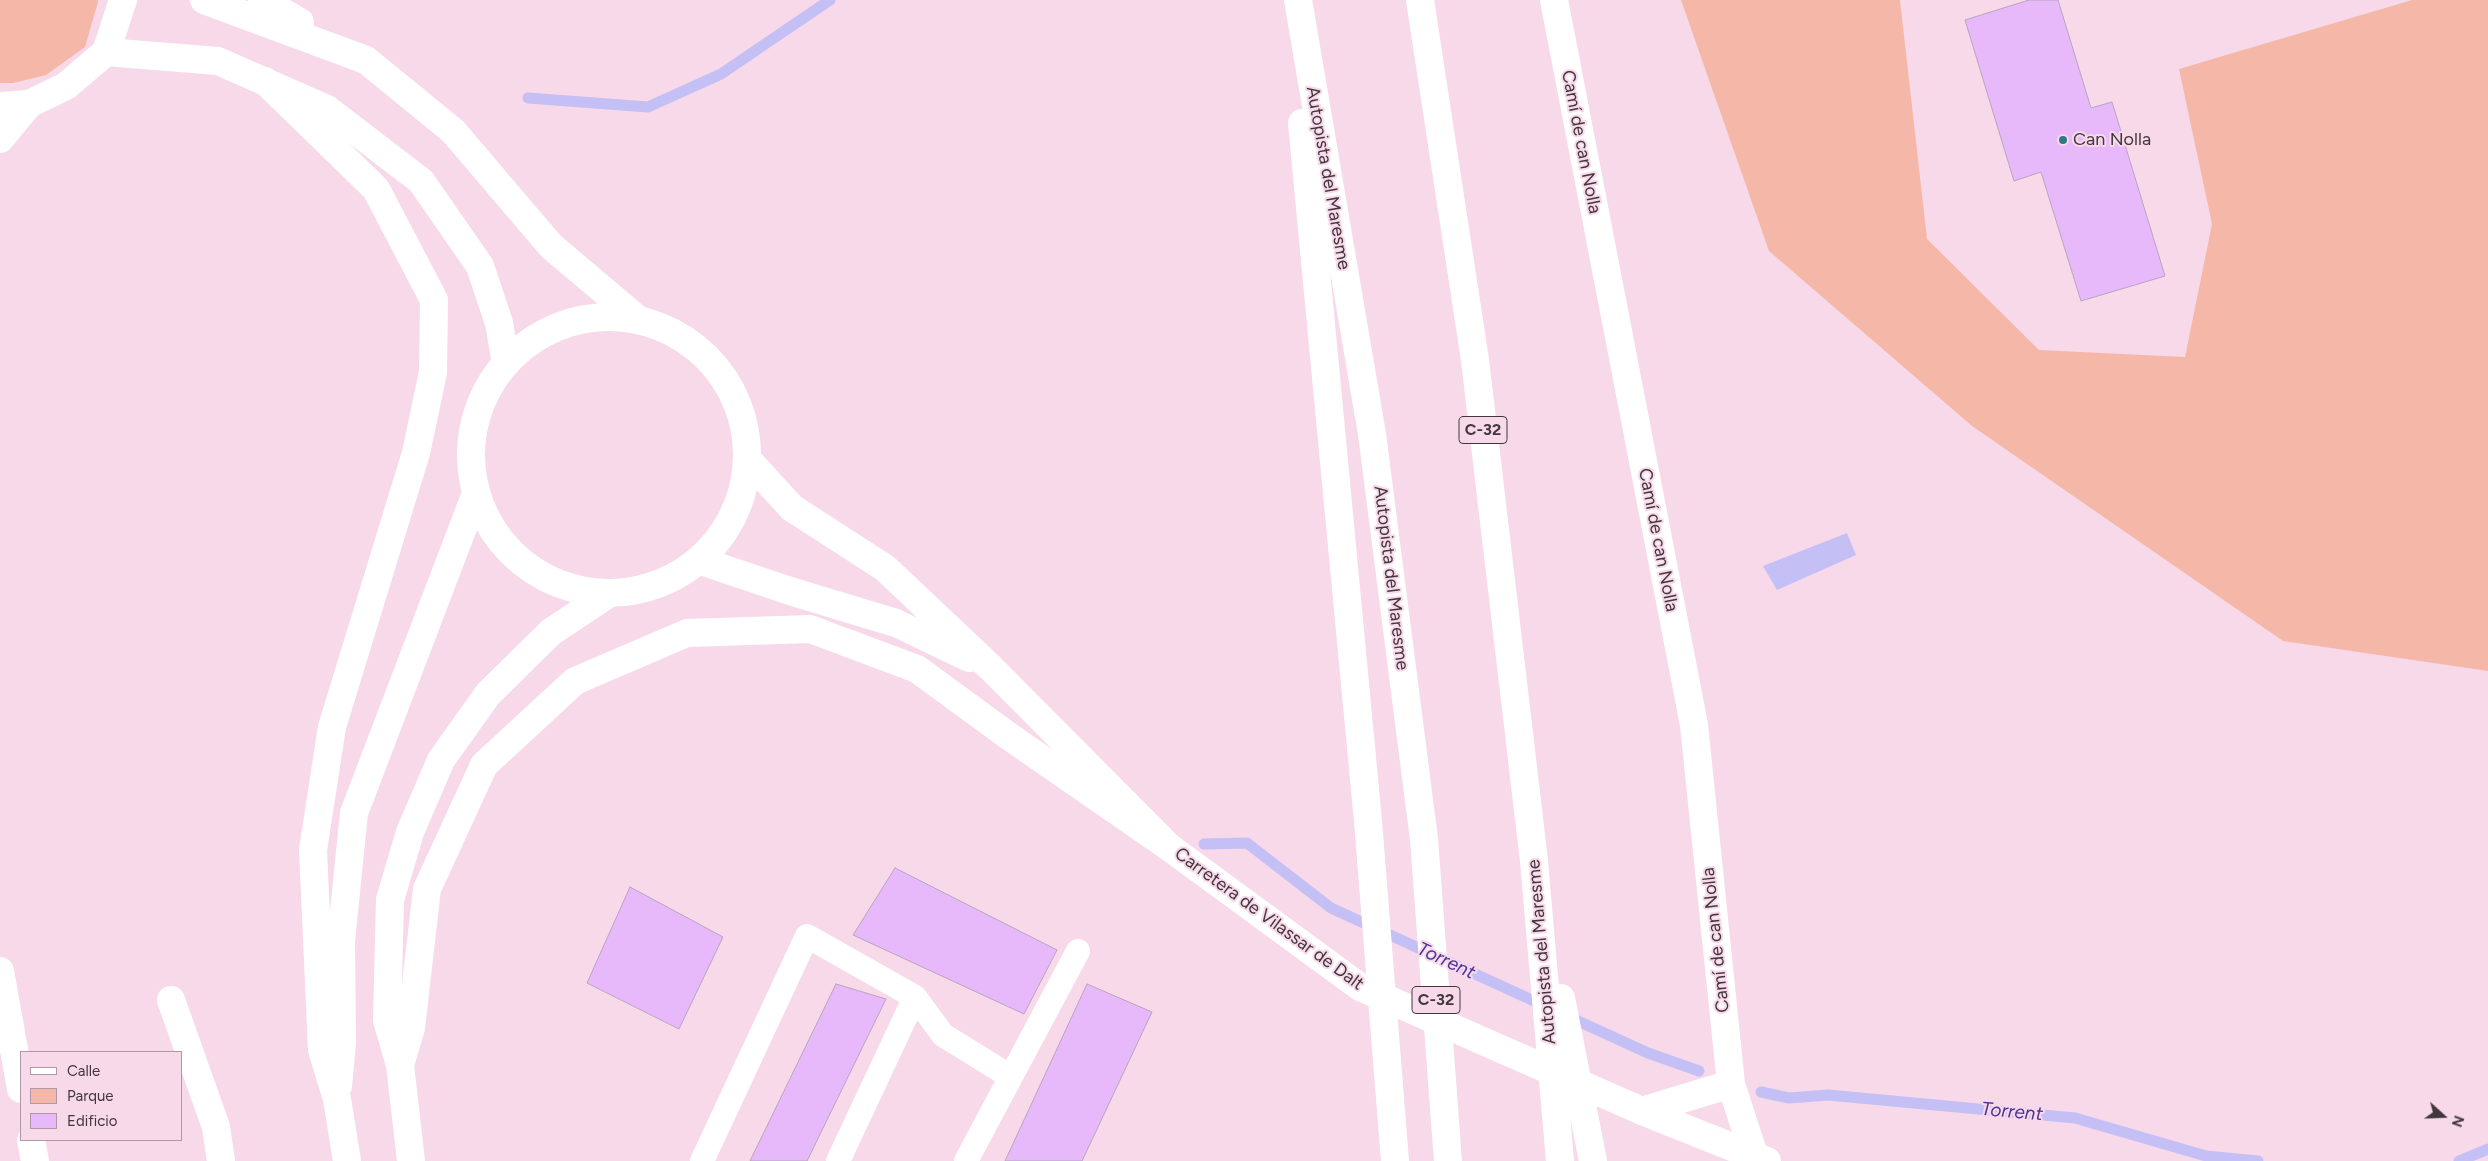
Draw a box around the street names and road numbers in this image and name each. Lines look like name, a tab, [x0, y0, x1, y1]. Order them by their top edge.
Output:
street label: Camí de can Nolla	[1556, 68, 1606, 216]
street label: Autopista del Maresme	[1301, 85, 1355, 271]
road number: C-32	[1459, 416, 1507, 444]
street label: Camí de can Nolla	[1633, 466, 1683, 614]
street label: Autopista del Maresme	[1369, 485, 1413, 671]
street label: Carretera de Vilassar de Dalt	[1170, 843, 1368, 995]
street label: Autopista del Maresme	[1523, 859, 1561, 1045]
street label: Camí de can Nolla	[1698, 866, 1734, 1014]
road number: C-32	[1412, 986, 1460, 1014]

